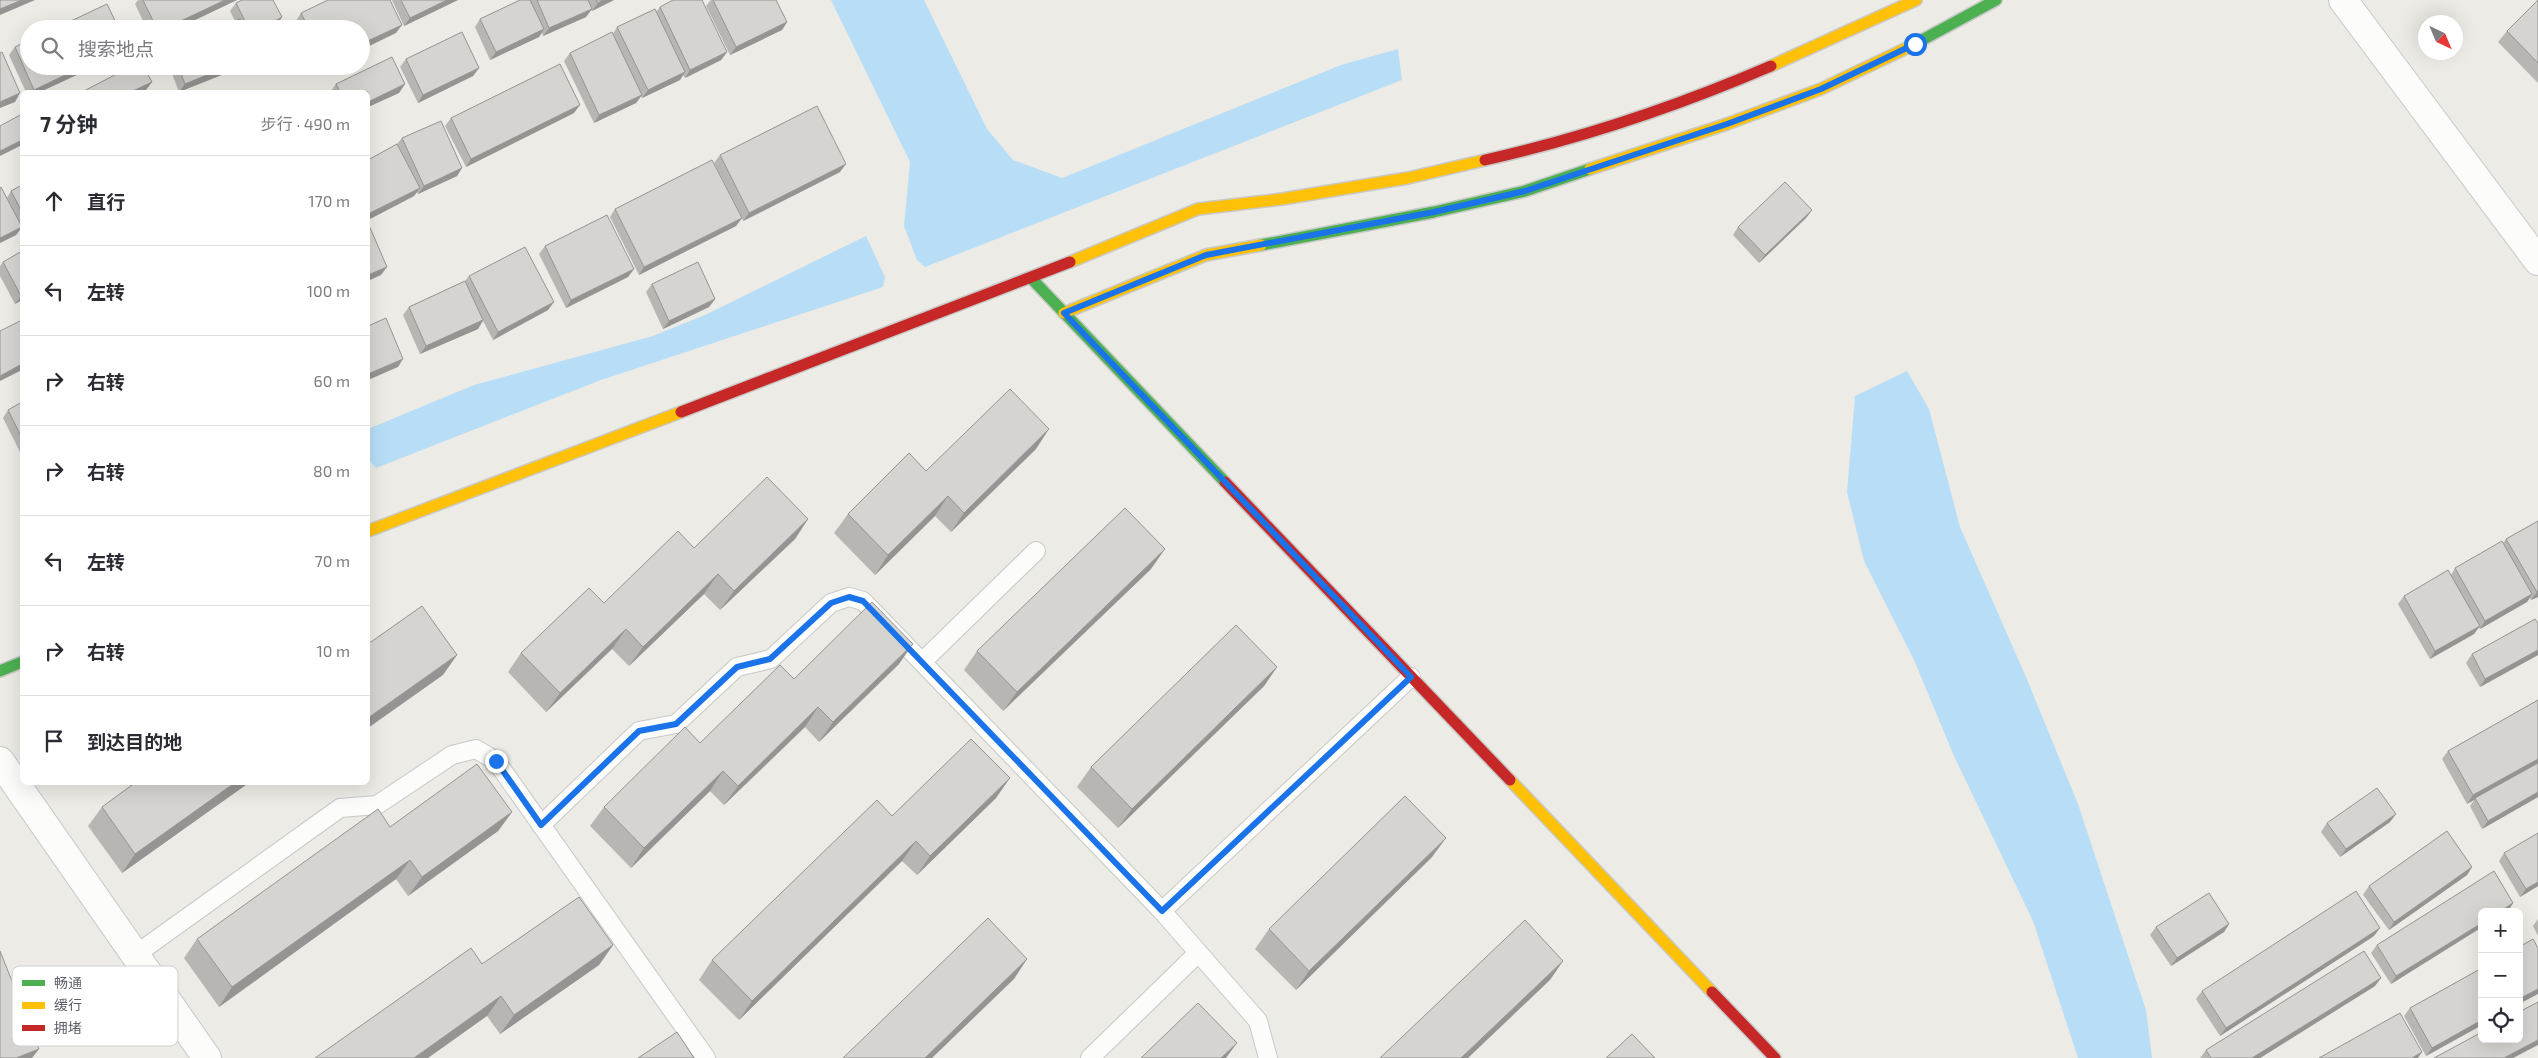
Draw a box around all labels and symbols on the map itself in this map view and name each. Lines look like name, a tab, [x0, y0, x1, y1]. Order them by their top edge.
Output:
north arrow	[2418, 15, 2463, 60]
route start	[1904, 33, 1927, 56]
route end	[485, 750, 508, 773]
legend	[12, 966, 178, 1046]
text: 畅通	[54, 974, 82, 991]
text: 缓行	[54, 996, 82, 1013]
text: 拥堵	[54, 1019, 82, 1036]

